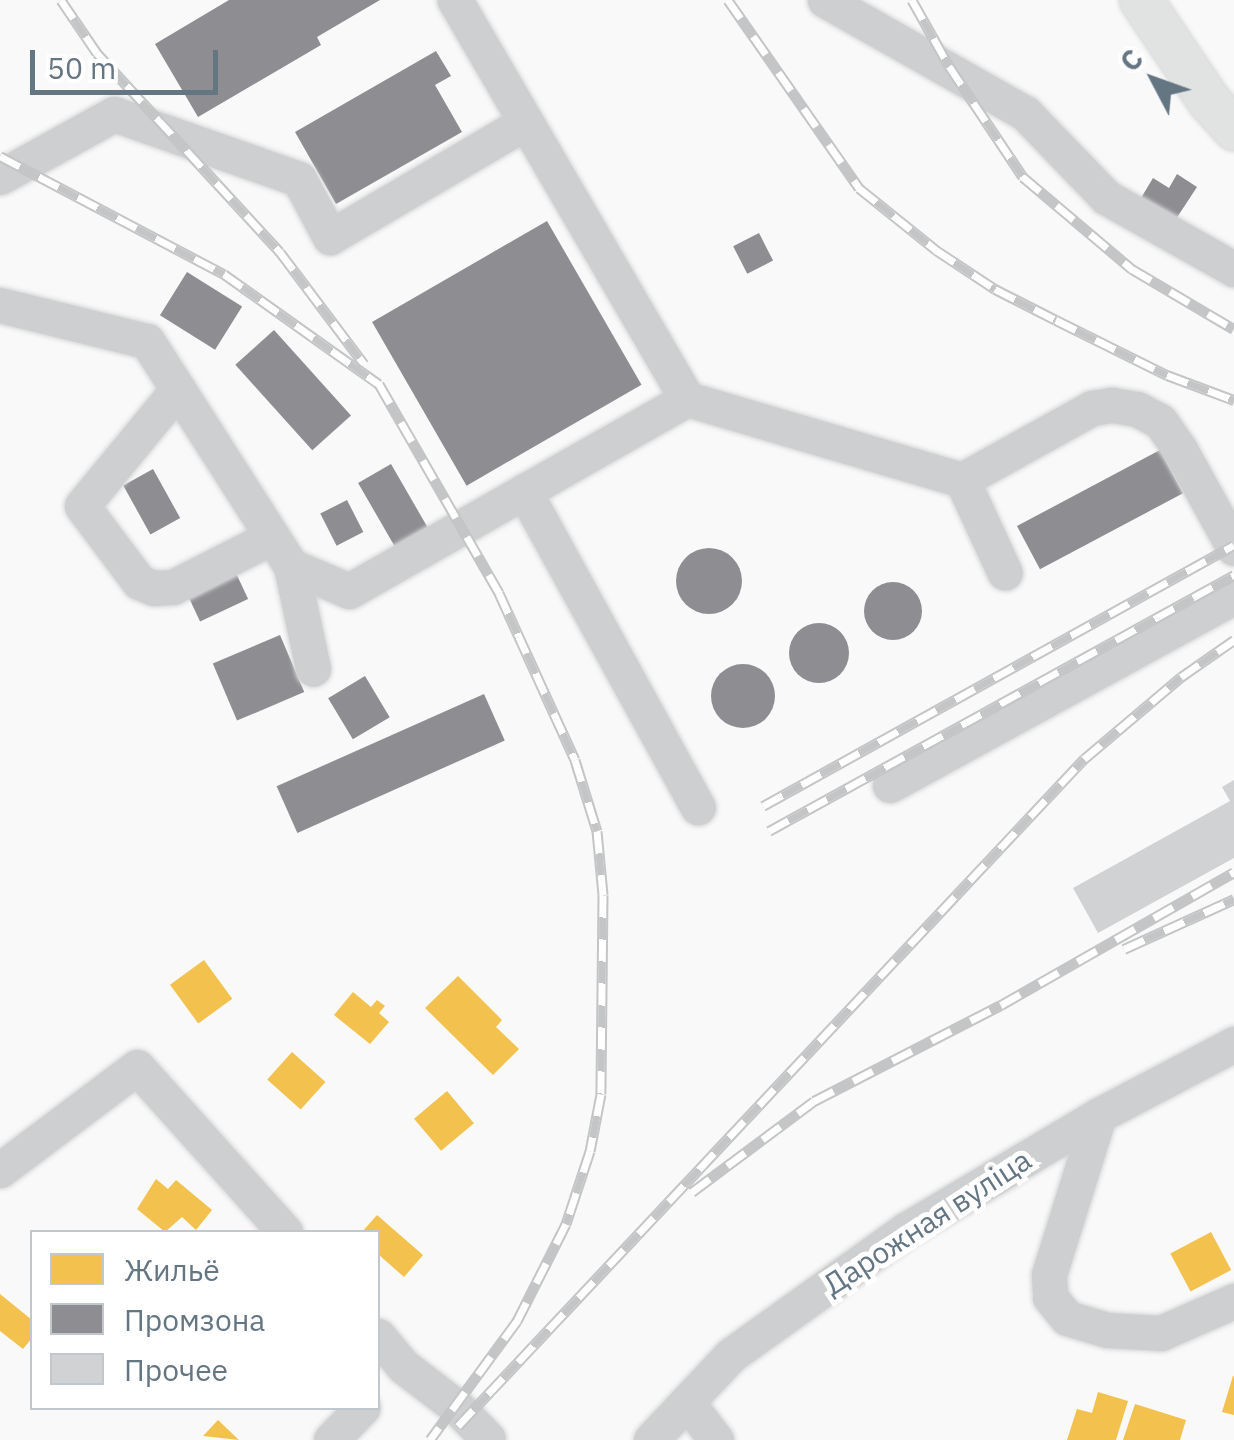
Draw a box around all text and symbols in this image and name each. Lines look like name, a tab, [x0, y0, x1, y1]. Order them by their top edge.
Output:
scale bar	[35, 30, 222, 92]
north arrow	[1104, 30, 1204, 130]
text: С	[1111, 41, 1151, 79]
text: 50 m	[47, 48, 116, 87]
street label: Дарожная вуліца	[816, 1141, 1038, 1303]
legend	[30, 1230, 380, 1410]
text: Жильё	[124, 1250, 220, 1289]
text: Промзона	[124, 1300, 265, 1339]
text: Прочее	[124, 1350, 228, 1389]

